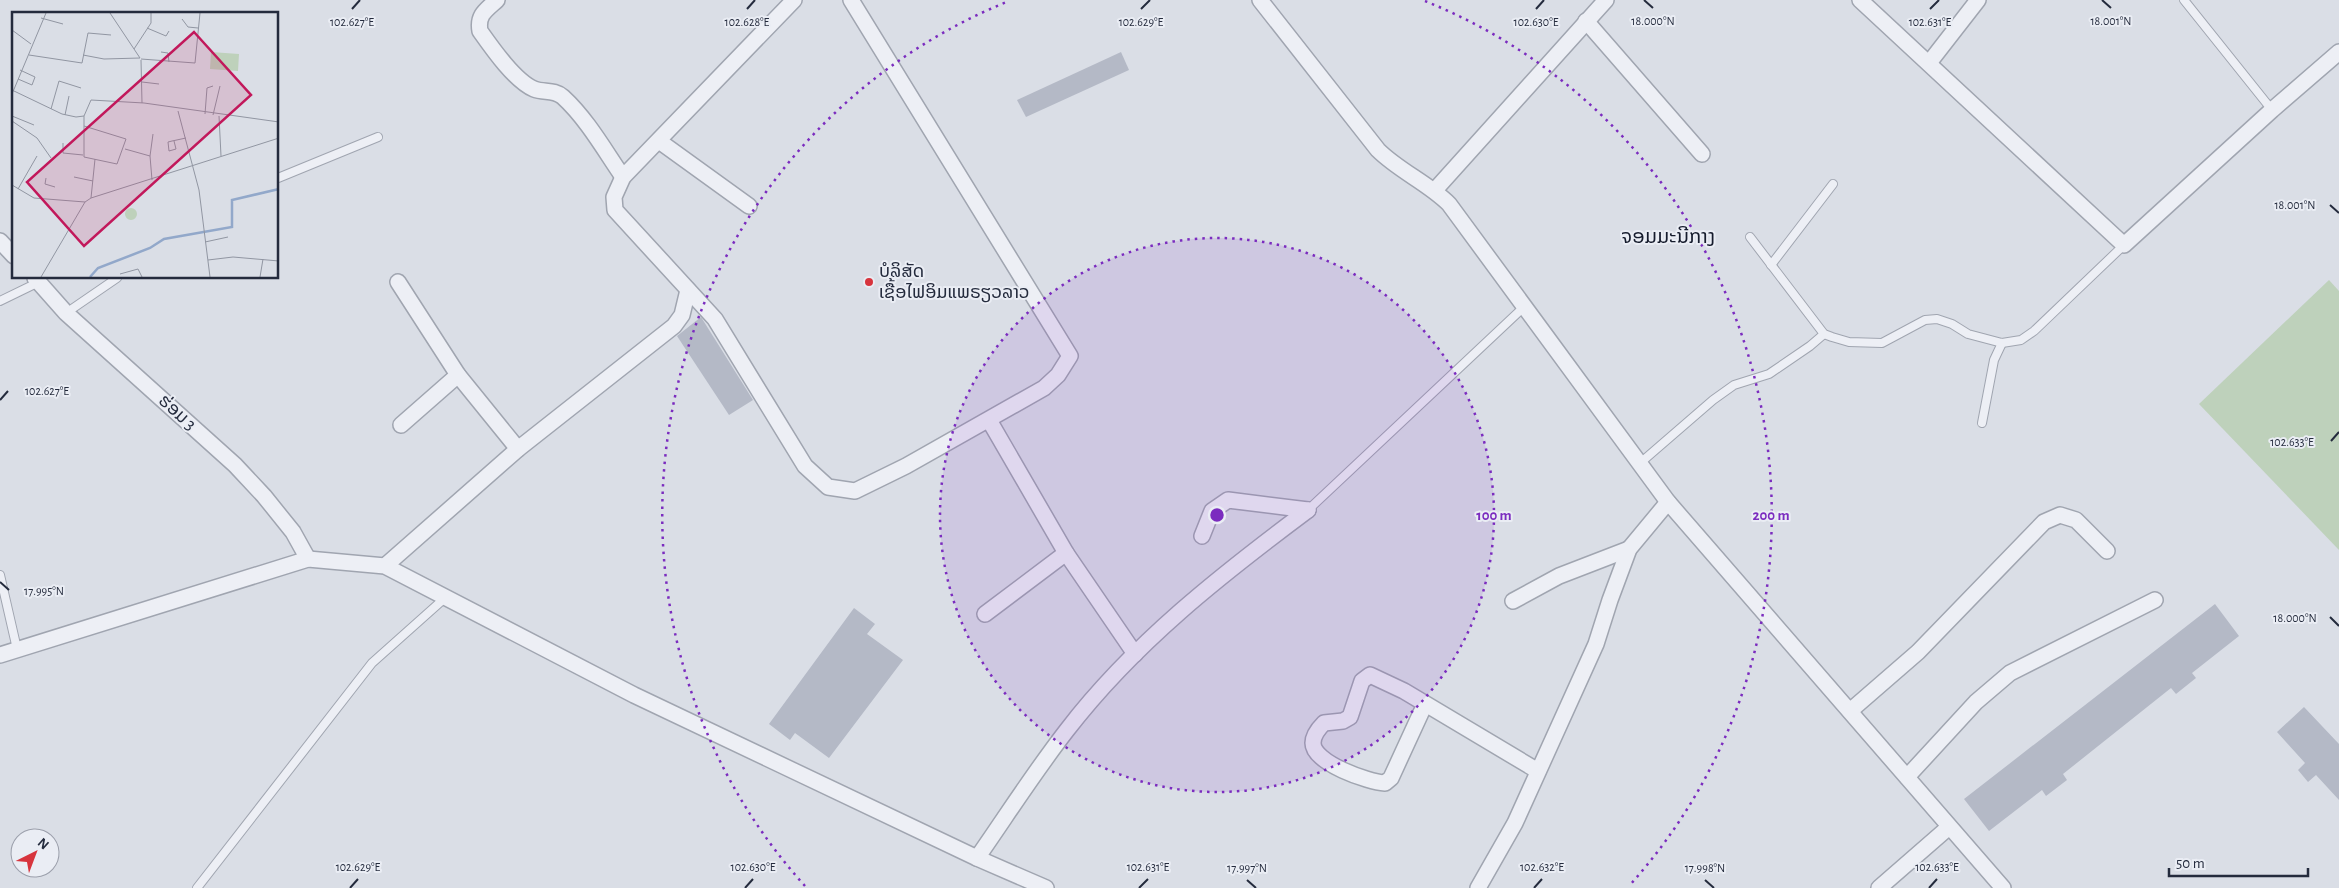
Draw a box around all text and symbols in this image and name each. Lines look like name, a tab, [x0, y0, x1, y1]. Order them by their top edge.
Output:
inset map	[12, 12, 279, 279]
text: 18.000°N	[1631, 15, 1675, 27]
text: 18.001°N	[2090, 15, 2132, 27]
text: 102.627°E	[330, 16, 374, 28]
text: 102.628°E	[725, 16, 770, 28]
text: 102.629°E	[1119, 16, 1164, 28]
text: 102.630°E	[1514, 16, 1559, 28]
text: 102.631°E	[1909, 16, 1952, 28]
text: 18.001°N	[2274, 199, 2316, 211]
district label: ຈອມມະນີກາງ	[1621, 225, 1715, 247]
place label: ບໍລິສັດ ເຊື້ອໄຟອິມແພຣຽວລາວ	[879, 262, 1030, 303]
marker: ບໍລິສັດ ເຊື້ອໄຟອິມແພຣຽວລາວ	[863, 276, 875, 288]
text: 102.627°E	[25, 385, 69, 397]
street label: ຮ່ອມ 3	[155, 391, 200, 434]
text: 102.633°E	[2270, 436, 2314, 448]
centre of rings	[1208, 506, 1226, 524]
text: 100 m	[1476, 508, 1512, 523]
text: 200 m	[1752, 508, 1790, 523]
text: 17.995°N	[24, 585, 64, 597]
text: 18.000°N	[2273, 612, 2317, 624]
north arrow	[10, 828, 60, 878]
text: N	[35, 836, 51, 853]
scale bar	[2169, 846, 2308, 878]
text: 50 m	[2176, 856, 2205, 871]
text: 102.629°E	[336, 861, 381, 873]
text: 102.630°E	[731, 861, 776, 873]
text: 102.631°E	[1127, 861, 1170, 873]
text: 102.632°E	[1520, 861, 1564, 873]
text: 102.633°E	[1915, 861, 1959, 873]
text: 17.997°N	[1227, 862, 1267, 874]
text: 17.998°N	[1685, 862, 1725, 874]

